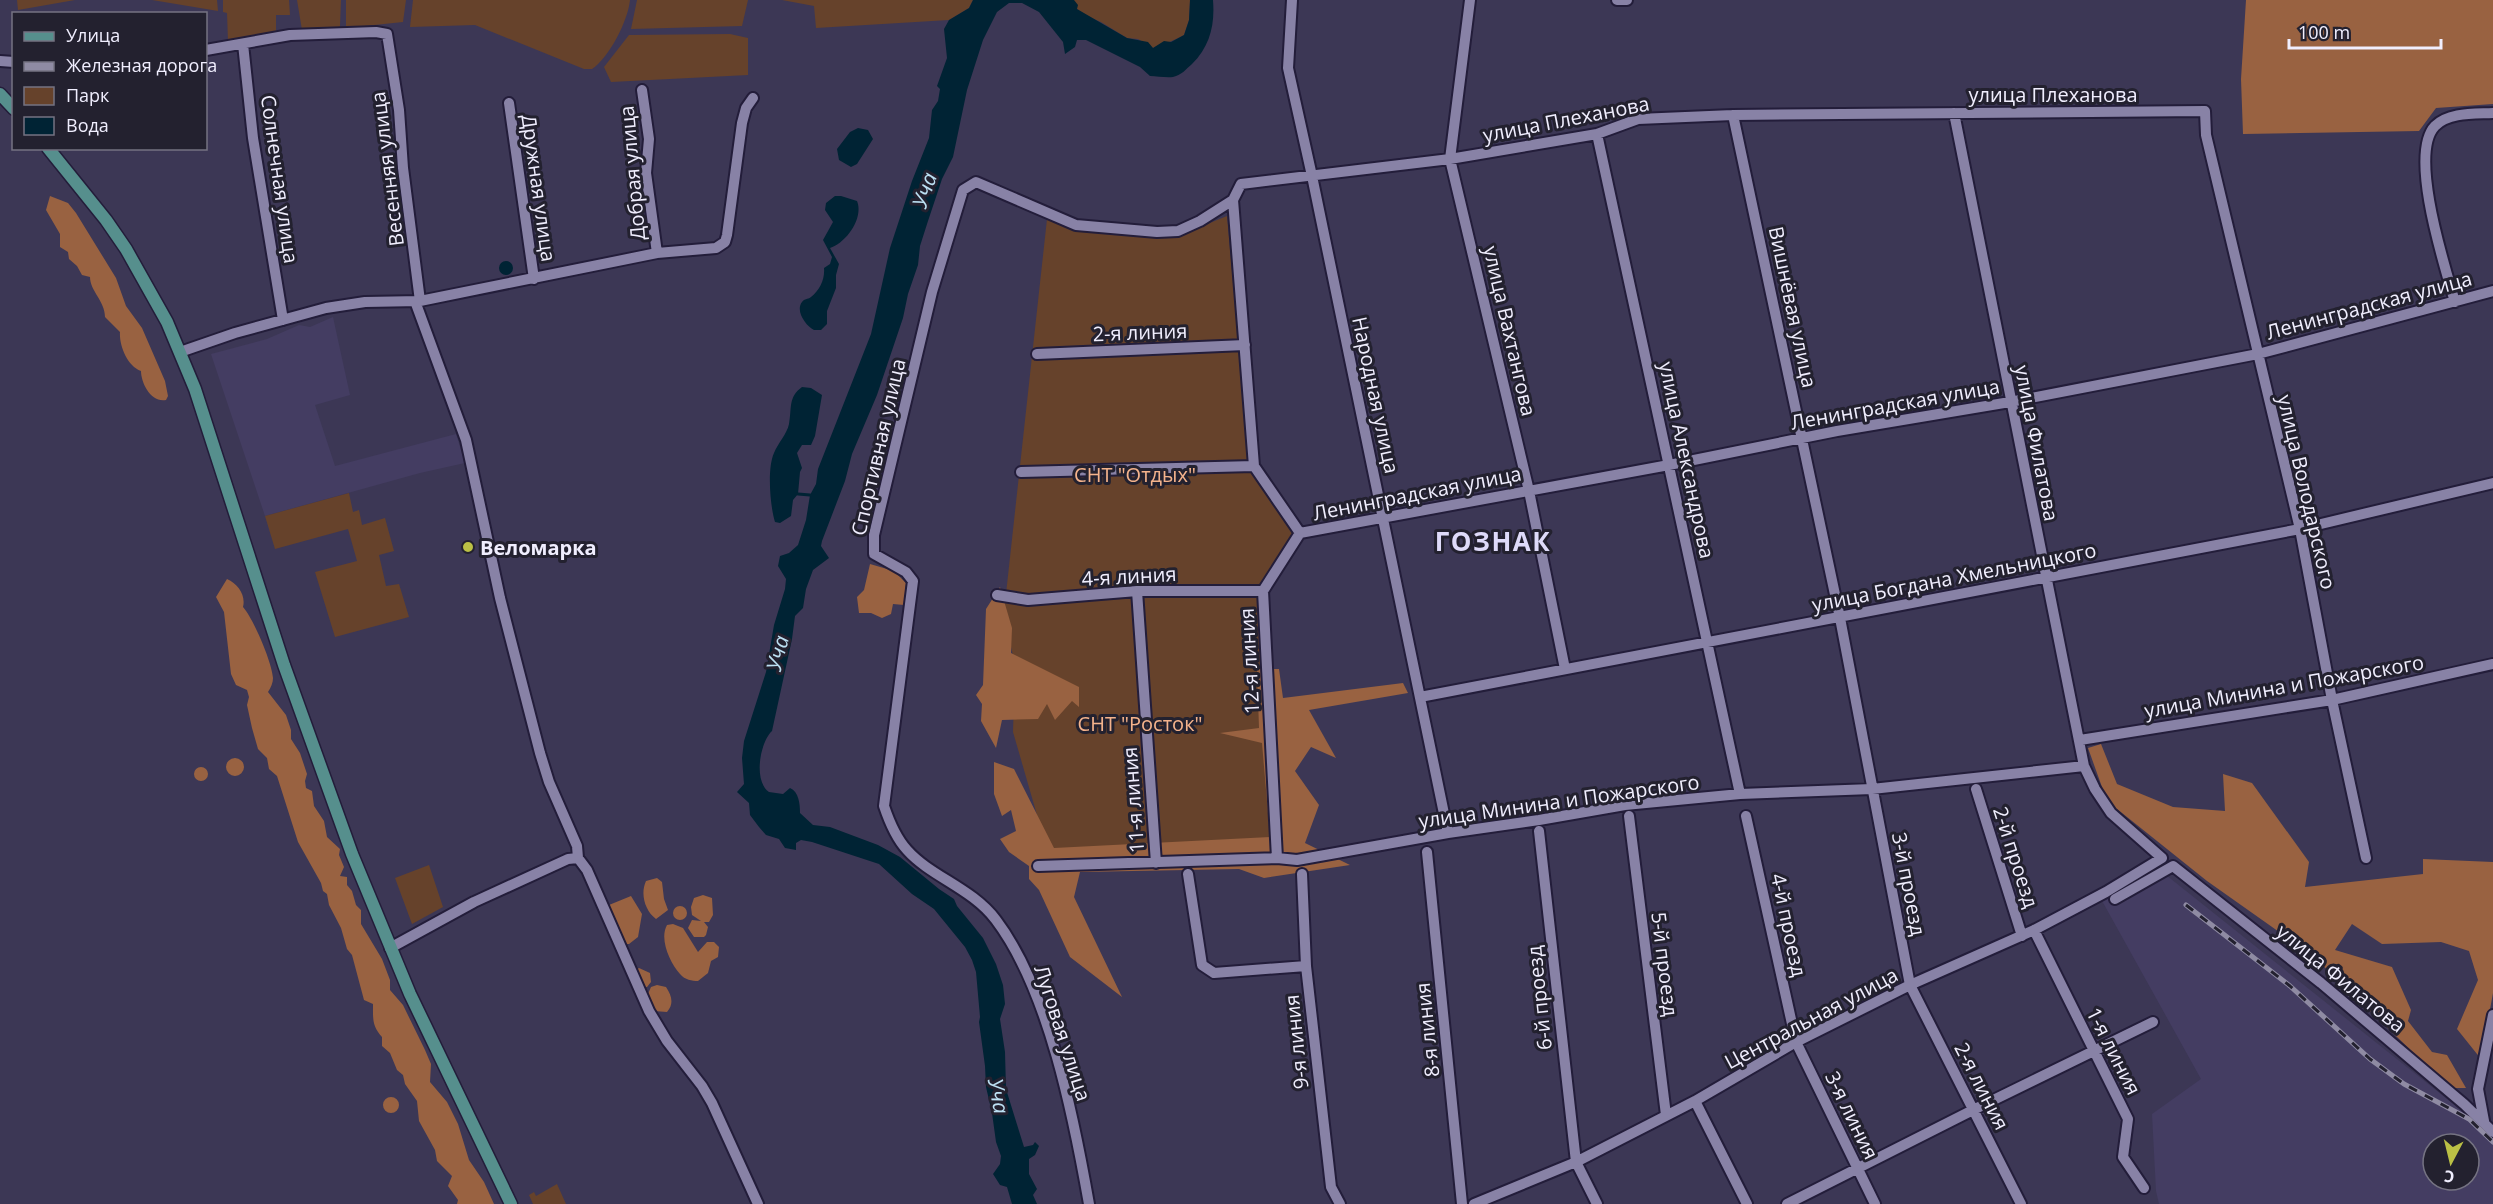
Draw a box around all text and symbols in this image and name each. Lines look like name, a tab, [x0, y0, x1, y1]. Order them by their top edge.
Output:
legend	[12, 12, 207, 150]
scale bar	[2289, 12, 2440, 50]
text: 100 m	[2298, 20, 2350, 44]
text: Улица	[66, 23, 120, 47]
text: Железная дорога	[66, 53, 217, 77]
street label: улица Плеханова	[1968, 81, 2138, 108]
text: Парк	[66, 83, 110, 107]
street label: Весенняя улица	[364, 90, 410, 248]
street label: улица Плеханова	[1480, 90, 1652, 148]
street label: Солнечная улица	[255, 93, 305, 265]
street label: Добрая улица	[613, 105, 651, 241]
text: Вода	[66, 113, 109, 137]
street label: Дружная улица	[515, 113, 563, 263]
water label: Уча	[905, 169, 943, 212]
street label: Вишнёвая улица	[1763, 224, 1823, 390]
street label: улица Вахтангова	[1477, 243, 1543, 419]
street label: Ленинградская улица	[2263, 265, 2475, 345]
street label: Народная улица	[1346, 314, 1406, 476]
street label: 2-я линия	[1092, 317, 1188, 347]
street label: Спортивная улица	[845, 356, 911, 538]
street label: улица Александрова	[1653, 359, 1721, 561]
street label: улица Филатова	[2009, 363, 2065, 523]
street label: Ленинградская улица	[1788, 372, 2002, 436]
street label: улица Володарского	[2271, 392, 2343, 592]
street label: Ленинградская улица	[1310, 460, 1524, 526]
park label: СНТ "Отдых"	[1074, 461, 1196, 488]
district label: ГОЗНАК	[1435, 523, 1551, 559]
place label: Веломарка	[480, 534, 597, 561]
street label: улица Богдана Хмельницкого	[1810, 536, 2098, 618]
marker: Веломарка	[461, 540, 475, 554]
street label: 4-я линия	[1081, 560, 1177, 592]
street label: 12-я линия	[1233, 607, 1265, 715]
water label: Уча	[759, 632, 795, 675]
street label: улица Минина и Пожарского	[2142, 648, 2426, 724]
park label: СНТ "Росток"	[1078, 710, 1202, 737]
street label: 11-я линия	[1116, 746, 1150, 854]
street label: улица Минина и Пожарского	[1417, 768, 1701, 834]
street label: 2-й проезд	[1987, 803, 2045, 912]
street label: 3-й проезд	[1886, 830, 1932, 939]
street label: 4-й проезд	[1765, 871, 1813, 980]
street label: 5-й проезд	[1645, 910, 1685, 1018]
street label: улица Филатова	[2271, 918, 2411, 1038]
street label: 6-й проезд	[1520, 944, 1558, 1052]
street label: Центральная улица	[1720, 961, 1902, 1075]
street label: Луговая улица	[1028, 962, 1098, 1104]
street label: 8-я линия	[1409, 981, 1445, 1079]
street label: 9-я линия	[1278, 993, 1314, 1091]
street label: 1-я линия	[2080, 1003, 2148, 1099]
street label: 2-я линия	[1948, 1038, 2016, 1134]
street label: 3-я линия	[1819, 1067, 1885, 1163]
water label: Уча	[982, 1075, 1016, 1116]
north arrow	[2421, 1132, 2481, 1192]
text: С	[2443, 1165, 2456, 1188]

